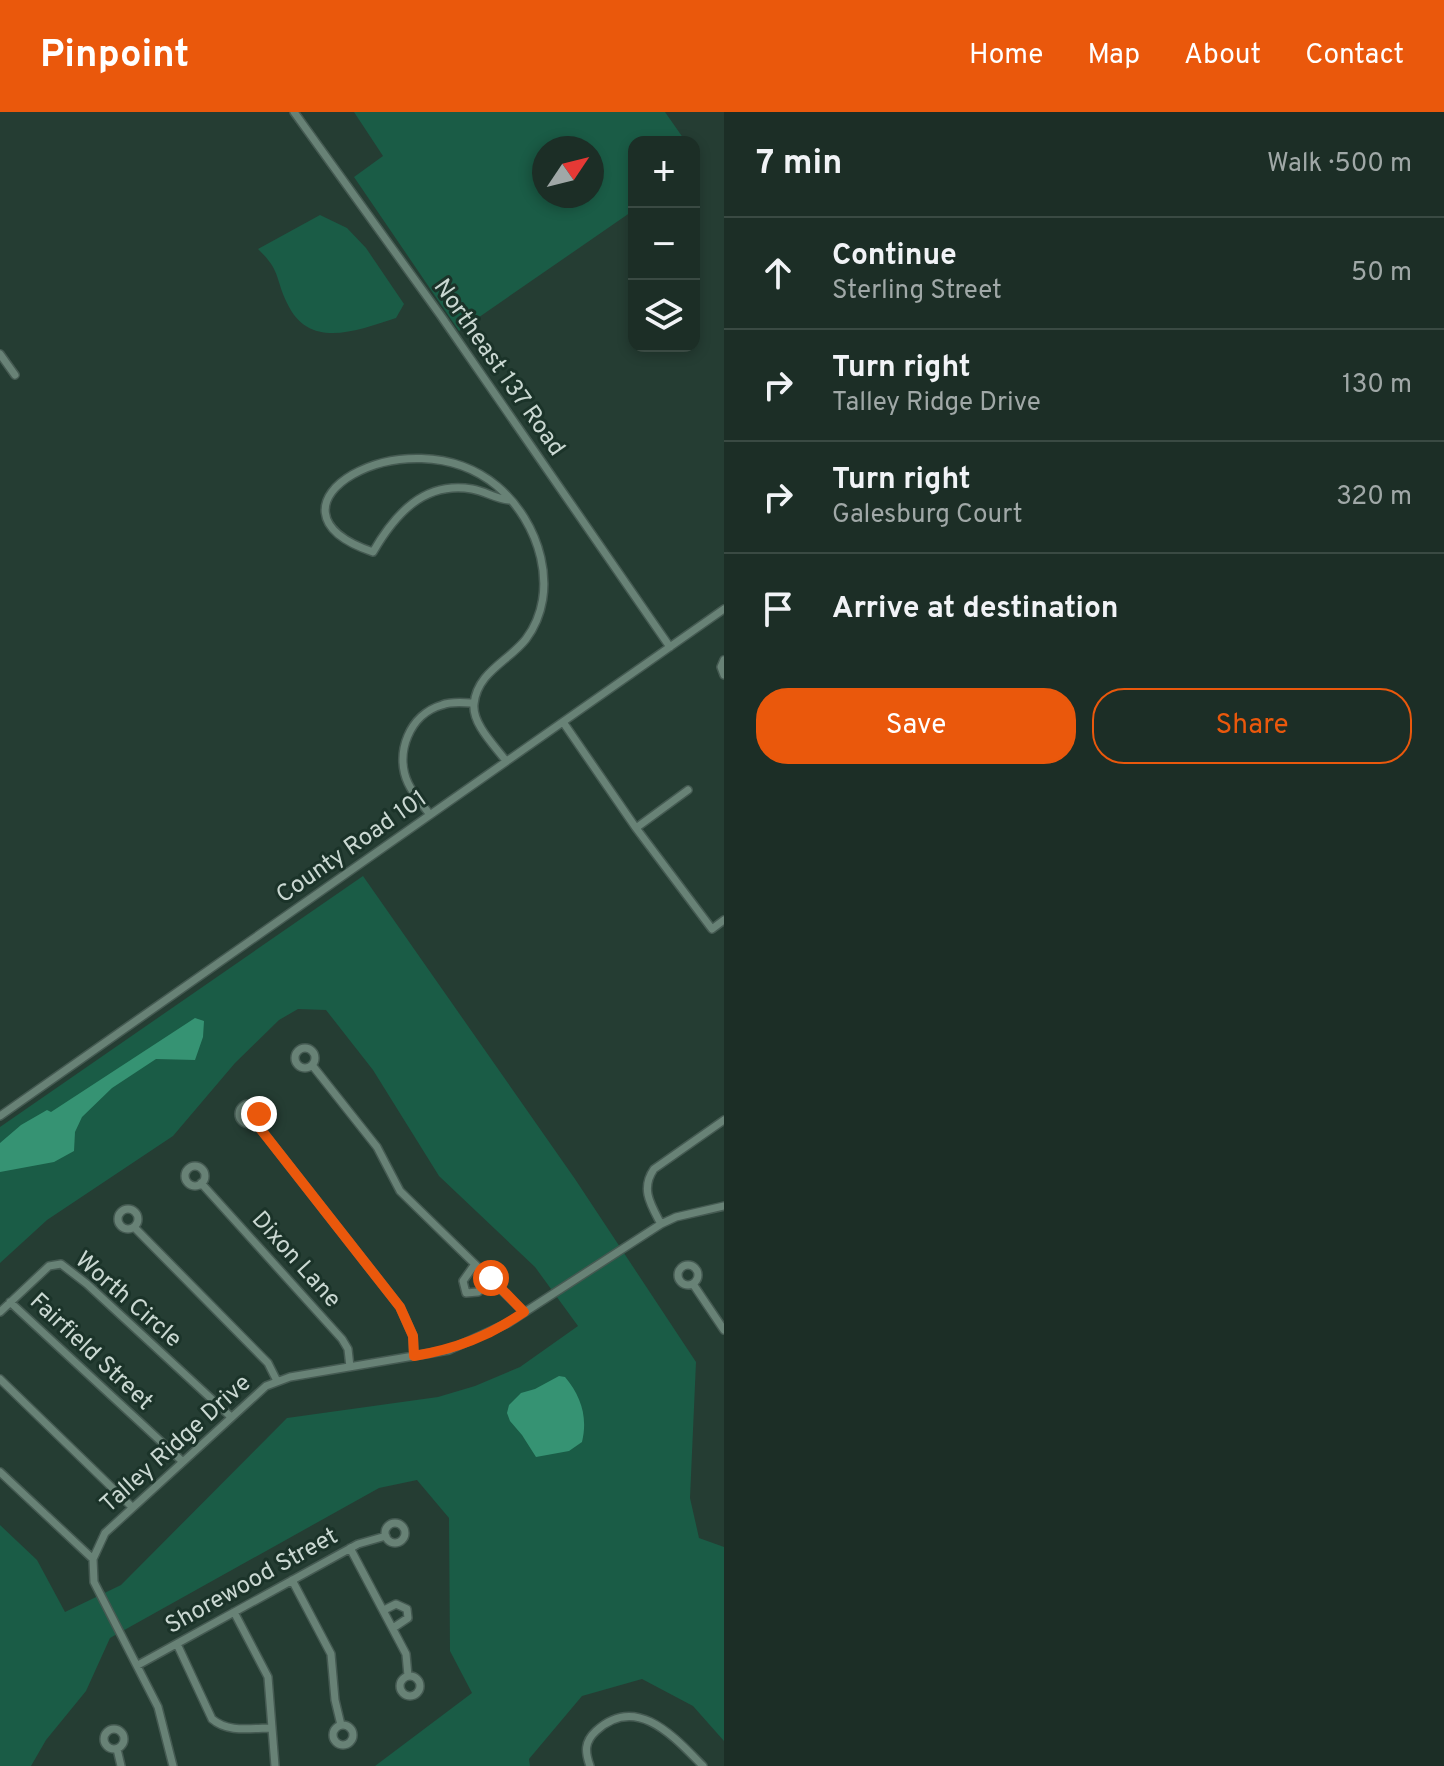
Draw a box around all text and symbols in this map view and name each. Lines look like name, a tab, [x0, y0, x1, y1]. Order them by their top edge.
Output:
text: Pinpoint	[40, 32, 189, 81]
text: Home	[969, 38, 1043, 74]
text: Map	[1087, 38, 1140, 74]
text: About	[1184, 38, 1261, 74]
text: Contact	[1305, 38, 1404, 74]
north arrow	[532, 136, 604, 208]
map controls	[628, 136, 700, 352]
button: +	[628, 136, 700, 208]
text: 7 min	[756, 143, 842, 186]
text: Walk · 500 m	[1267, 148, 1412, 181]
button: −	[628, 208, 700, 280]
text: Continue	[832, 238, 957, 275]
icon: ahead	[756, 251, 800, 295]
text: 50 m	[1351, 257, 1412, 290]
street label: Northeast 137 Road	[426, 274, 571, 463]
text: Sterling Street	[832, 275, 1002, 308]
button: layers	[628, 280, 700, 352]
text: Turn right	[832, 350, 970, 387]
icon: right	[756, 363, 800, 407]
text: 130 m	[1342, 369, 1412, 402]
text: Talley Ridge Drive	[832, 387, 1041, 420]
text: Turn right	[832, 462, 970, 499]
icon: right	[756, 475, 800, 519]
text: 320 m	[1336, 481, 1412, 514]
text: Galesburg Court	[832, 499, 1023, 532]
icon: arrive	[756, 587, 800, 631]
text: Arrive at destination	[832, 591, 1118, 628]
button: Save	[756, 688, 1076, 764]
button: Share	[1092, 688, 1412, 764]
street label: County Road 101	[271, 784, 433, 911]
route end	[241, 1096, 277, 1132]
street label: Dixon Lane	[244, 1206, 347, 1315]
street label: Worth Circle	[68, 1246, 187, 1355]
route start	[473, 1260, 509, 1296]
street label: Fairfield Street	[23, 1288, 159, 1417]
street label: Talley Ridge Drive	[95, 1369, 258, 1520]
street label: Shorewood Street	[160, 1522, 343, 1642]

